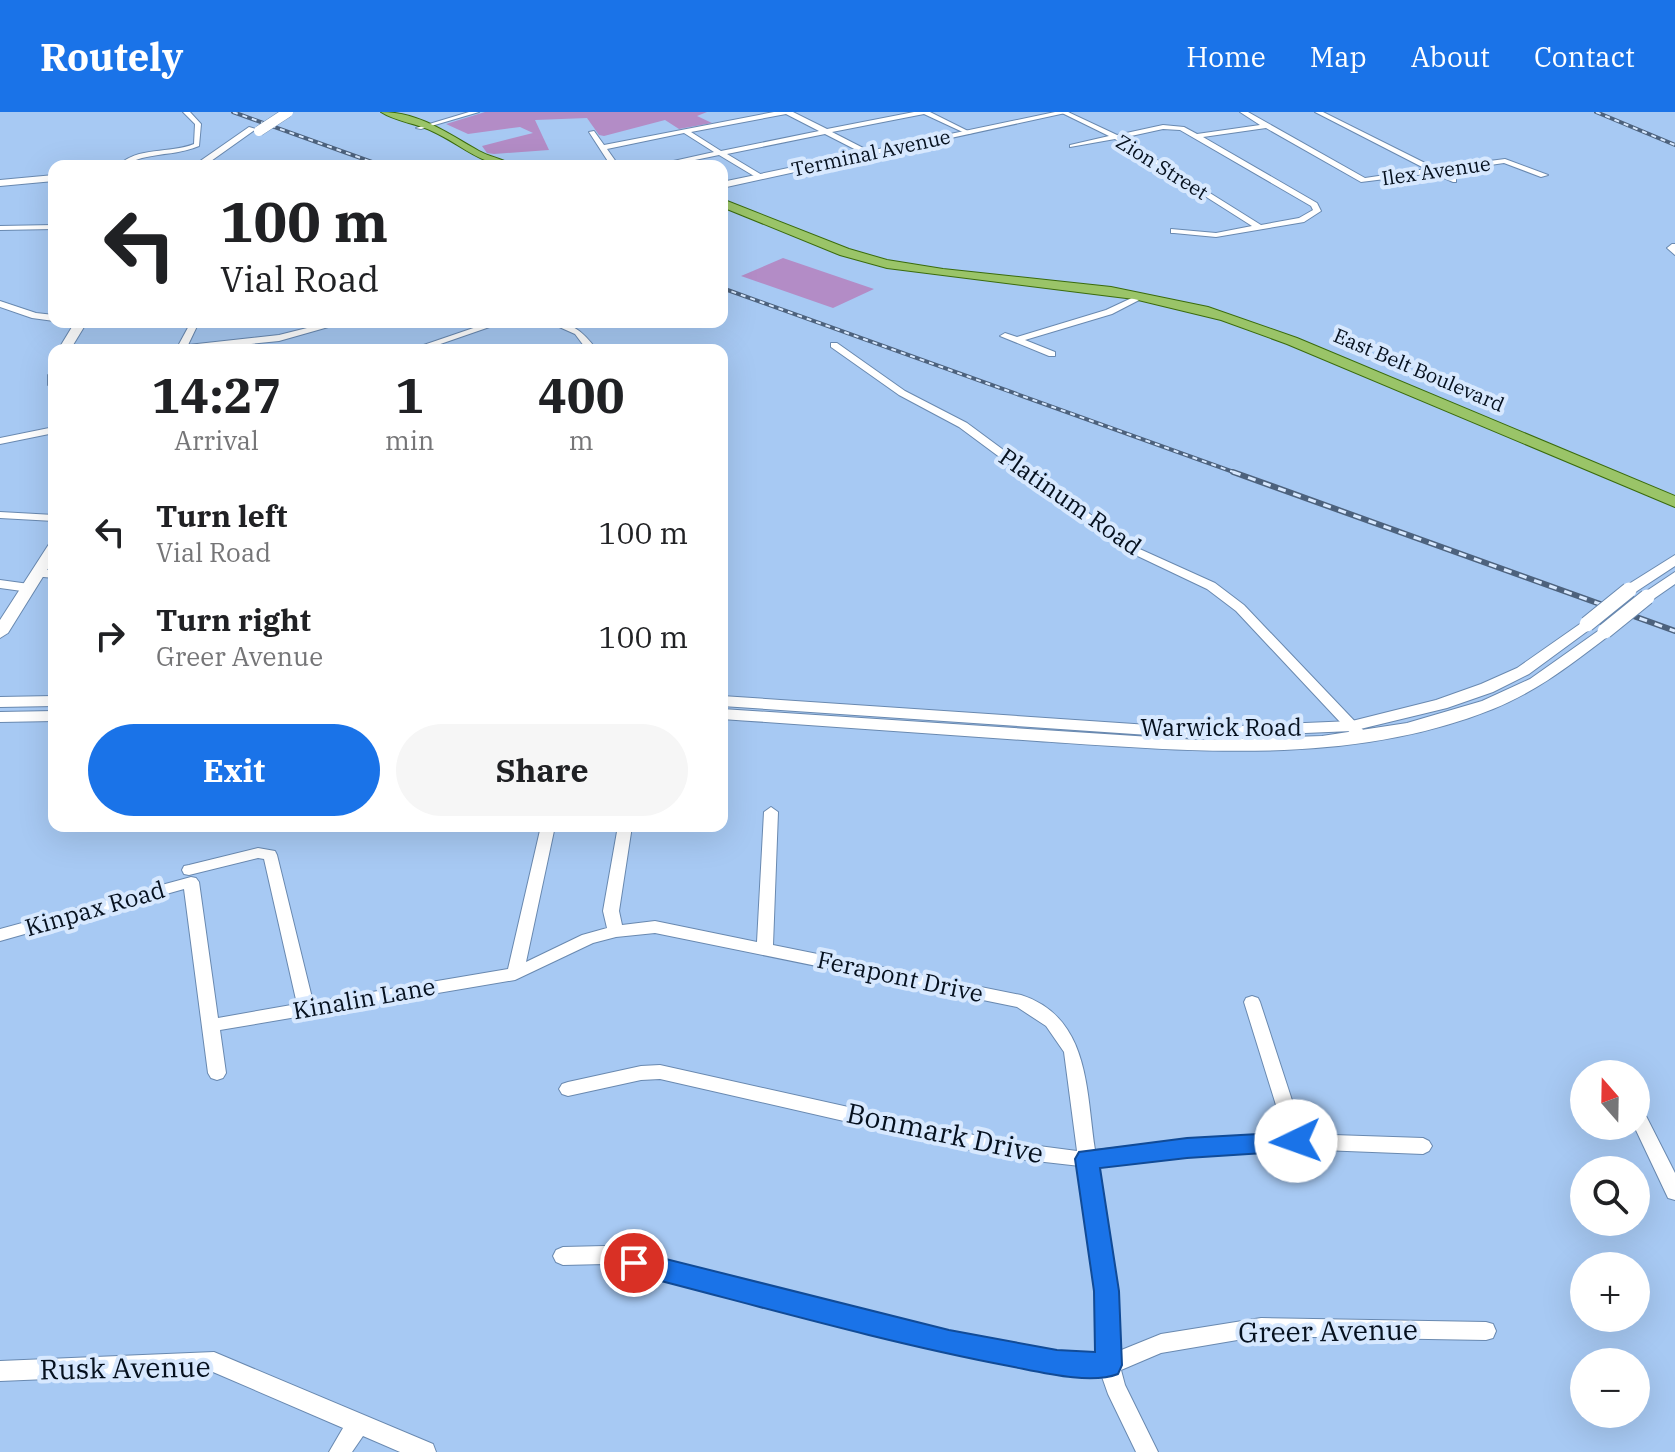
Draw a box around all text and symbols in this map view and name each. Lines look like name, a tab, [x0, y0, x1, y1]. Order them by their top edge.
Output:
text: Routely	[40, 32, 183, 81]
text: Home	[1186, 38, 1266, 75]
text: Map	[1310, 38, 1367, 75]
text: About	[1411, 38, 1490, 75]
text: Contact	[1534, 38, 1635, 75]
street label: Terminal Avenue	[789, 122, 953, 183]
street label: Zion Street	[1111, 128, 1213, 206]
street label: Ilex Avenue	[1380, 150, 1492, 192]
text: 100 m	[220, 185, 388, 257]
icon: left	[88, 192, 192, 296]
text: Vial Road	[220, 255, 379, 302]
street label: East Belt Boulevard	[1330, 321, 1509, 418]
text: 14:27	[152, 364, 281, 426]
text: 1	[395, 364, 424, 426]
text: 400	[538, 364, 624, 426]
text: Arrival	[174, 423, 259, 457]
text: min	[385, 423, 434, 457]
text: m	[569, 423, 594, 457]
street label: Platinum Road	[993, 440, 1148, 562]
text: Turn left	[156, 496, 288, 535]
icon: left	[88, 510, 132, 554]
text: 100 m	[598, 513, 688, 552]
text: Vial Road	[156, 535, 271, 569]
text: Turn right	[156, 600, 311, 639]
icon: right	[88, 614, 132, 658]
text: 100 m	[598, 617, 688, 656]
text: Greer Avenue	[156, 639, 323, 673]
street label: Warwick Road	[1140, 711, 1302, 743]
button: Exit	[88, 724, 380, 816]
button: Share	[396, 724, 688, 816]
street label: Kinpax Road	[21, 873, 168, 943]
street label: Ferapont Drive	[814, 943, 986, 1009]
street label: Kinalin Lane	[290, 970, 438, 1026]
north arrow	[1570, 1060, 1650, 1140]
map controls	[1570, 1060, 1650, 1428]
street label: Bonmark Drive	[843, 1094, 1047, 1171]
position arrow	[1254, 1099, 1338, 1183]
button: search	[1570, 1156, 1650, 1236]
pin	[600, 1229, 668, 1297]
icon: arrive	[612, 1241, 656, 1285]
button: +	[1570, 1252, 1650, 1332]
street label: Greer Avenue	[1238, 1310, 1418, 1351]
street label: Rusk Avenue	[39, 1348, 211, 1387]
button: −	[1570, 1348, 1650, 1428]

